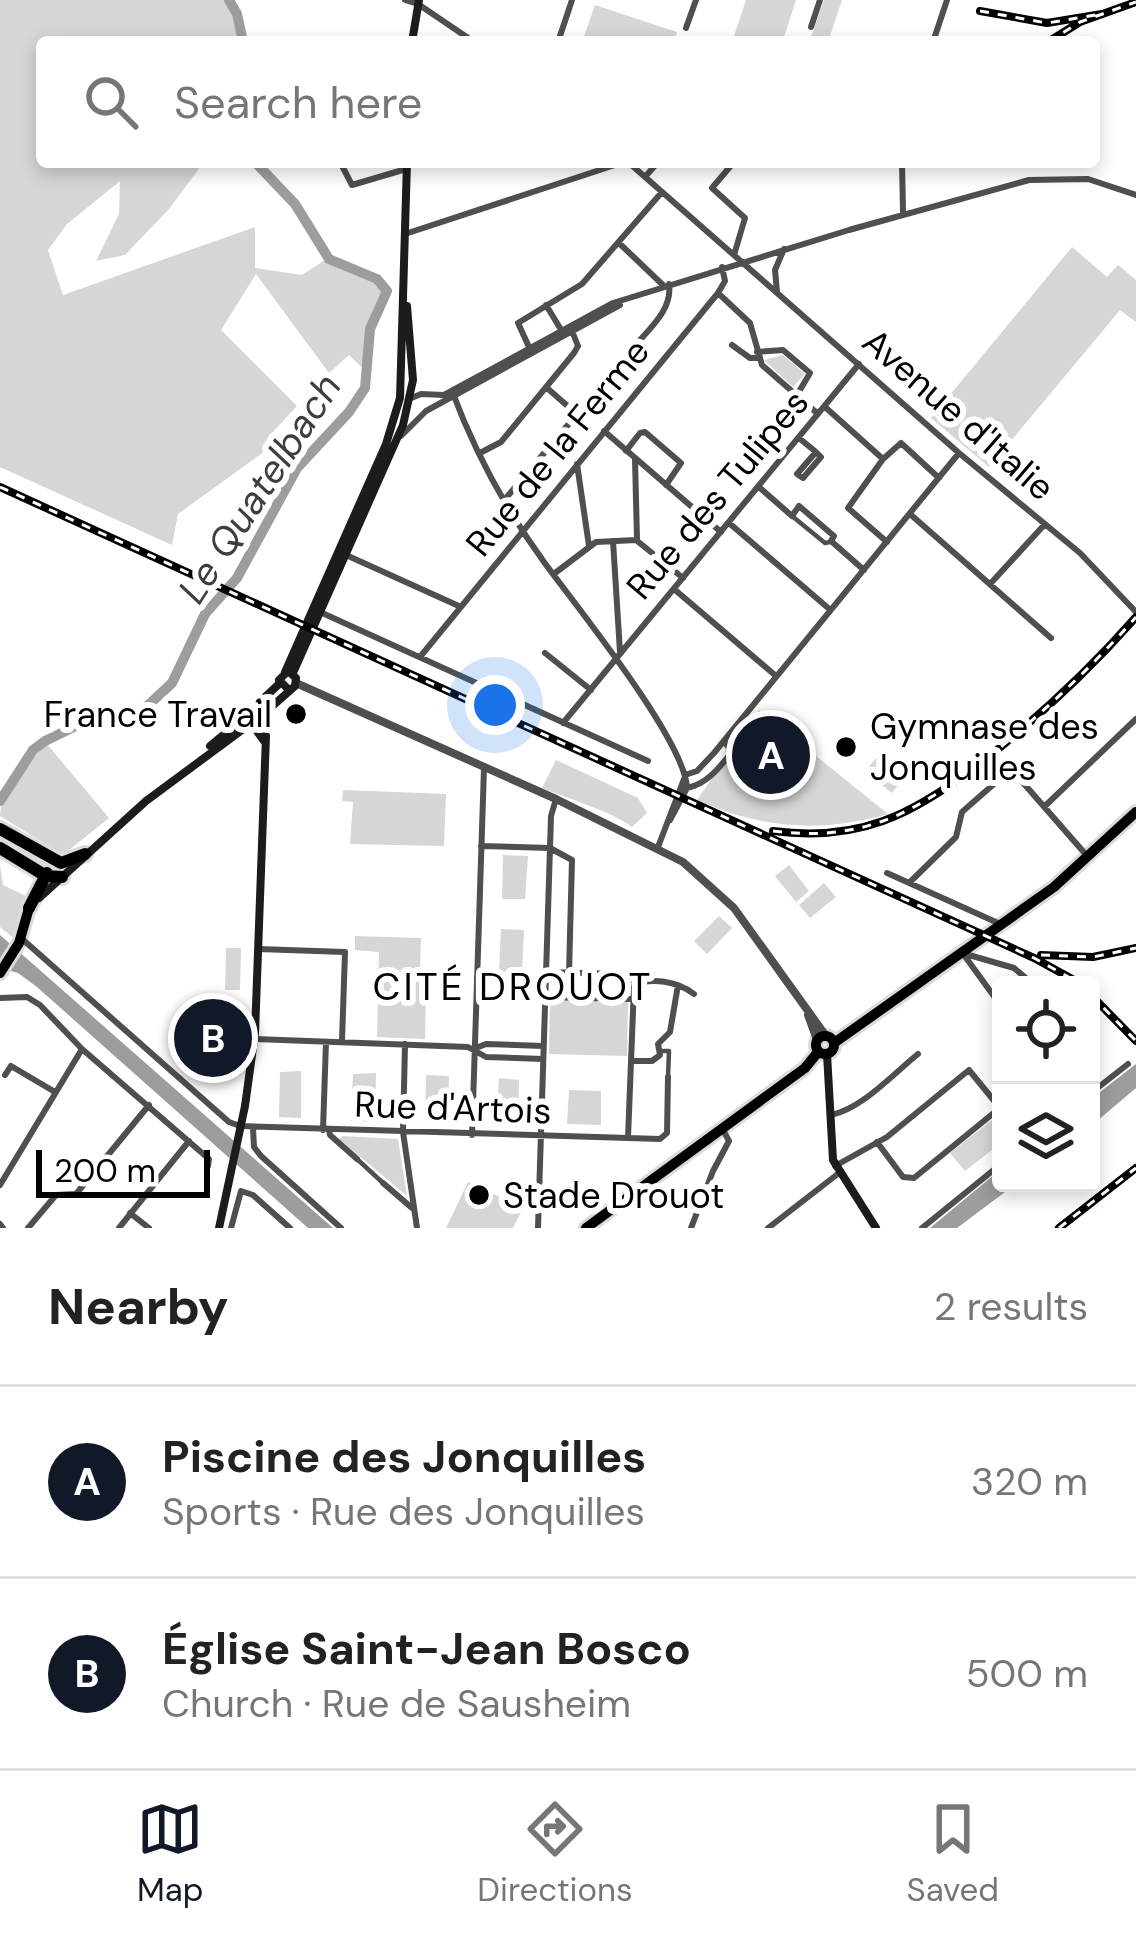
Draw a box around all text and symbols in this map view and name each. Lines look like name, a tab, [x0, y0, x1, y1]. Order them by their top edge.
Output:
search box	[36, 36, 1100, 168]
icon: search	[78, 69, 144, 135]
text: Search here	[174, 73, 422, 132]
street label: Avenue d'Italie	[853, 318, 1064, 511]
street label: Rue de la Ferme	[455, 329, 660, 566]
water label: Le Quatelbach	[166, 364, 353, 613]
street label: Rue des Tulipes	[616, 380, 819, 609]
your location	[465, 675, 525, 735]
place label: France Travail	[44, 691, 272, 738]
marker: France Travail	[283, 701, 309, 727]
place label: Gymnase des Jonquilles	[870, 703, 1099, 791]
pin: A	[732, 710, 810, 800]
marker: Gymnase des Jonquilles	[833, 734, 859, 760]
district label: CITÉ DROUOT	[373, 961, 653, 1012]
map controls	[992, 976, 1100, 1192]
button: locate	[992, 976, 1100, 1084]
pin: B	[174, 993, 252, 1083]
street label: Rue d'Artois	[354, 1081, 552, 1134]
button: layers	[992, 1084, 1100, 1192]
scale bar	[36, 1144, 210, 1197]
text: 200 m	[54, 1149, 156, 1192]
place label: Stade Drouot	[503, 1172, 724, 1219]
marker: Stade Drouot	[466, 1182, 492, 1208]
text: Nearby	[48, 1273, 229, 1340]
text: 2 results	[934, 1281, 1088, 1332]
text: Piscine des Jonquilles	[162, 1427, 646, 1486]
text: A	[73, 1456, 101, 1507]
text: 320 m	[971, 1456, 1088, 1507]
text: Sports · Rue des Jonquilles	[162, 1486, 645, 1537]
text: Église Saint-Jean Bosco	[162, 1619, 691, 1678]
text: B	[75, 1648, 99, 1699]
text: 500 m	[966, 1648, 1088, 1699]
text: Church · Rue de Sausheim	[162, 1678, 631, 1729]
tab: Map	[137, 1796, 203, 1911]
tab: Directions	[477, 1796, 633, 1911]
tab: Saved	[907, 1796, 999, 1911]

